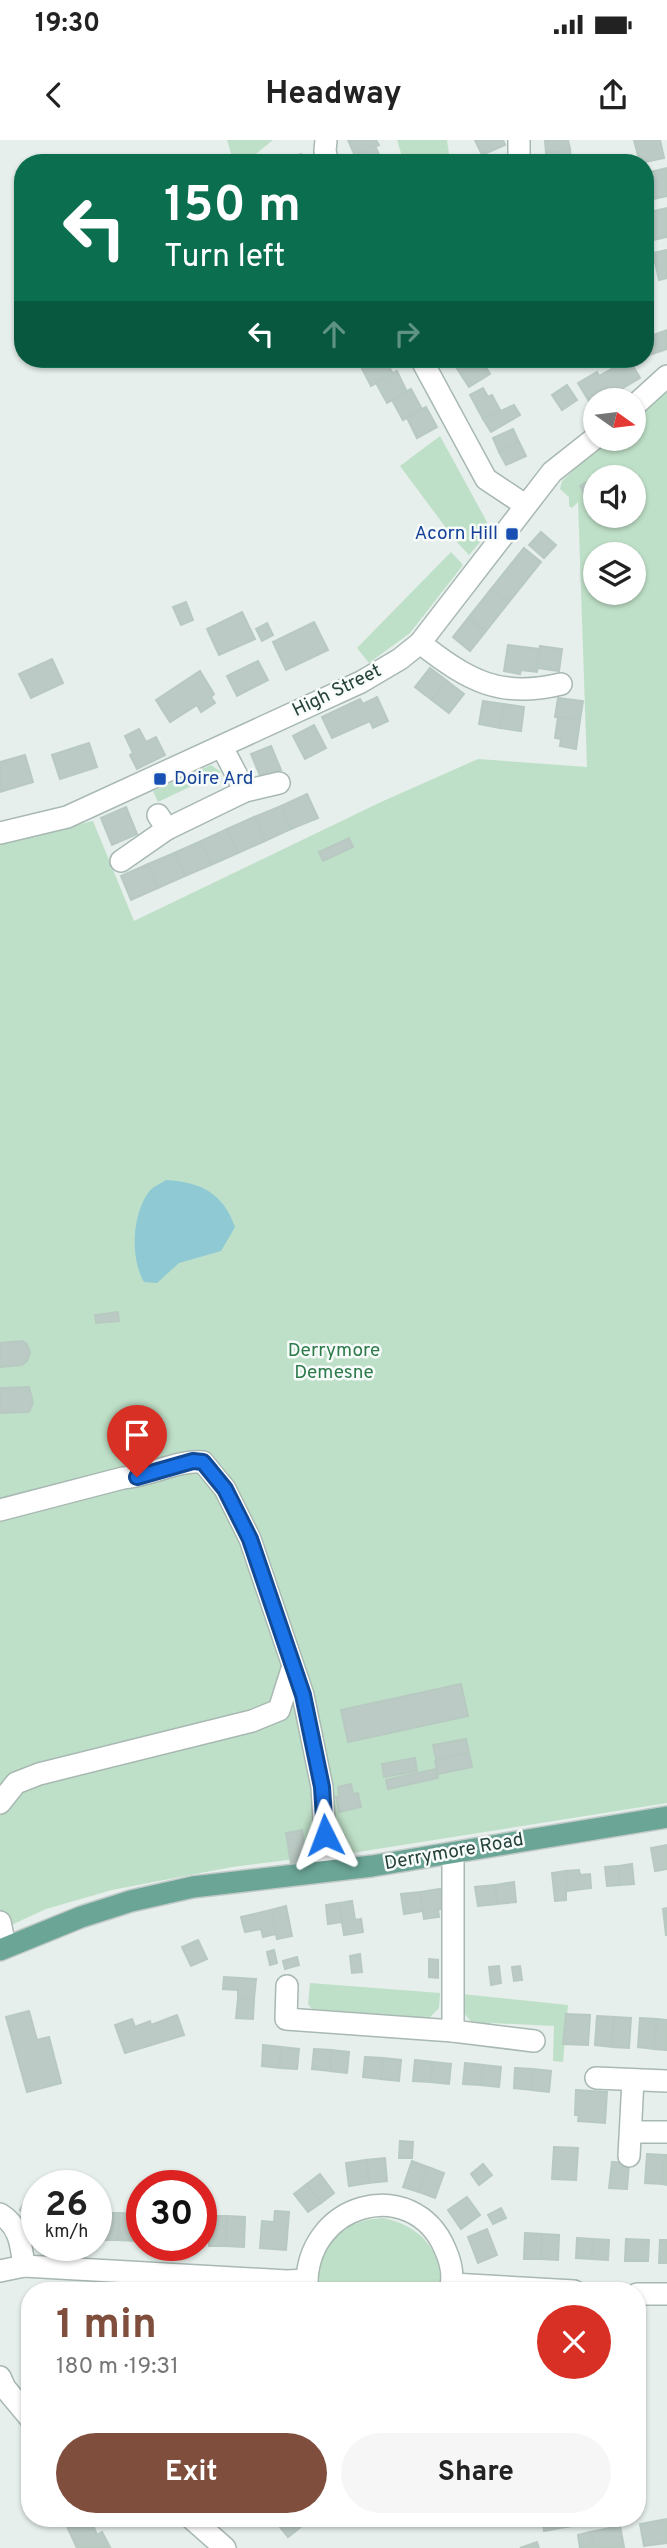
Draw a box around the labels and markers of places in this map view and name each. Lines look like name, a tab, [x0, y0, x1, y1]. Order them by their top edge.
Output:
place label: Acorn Hill	[415, 522, 498, 546]
marker: Acorn Hill	[504, 526, 520, 542]
place label: Doire Ard	[174, 767, 254, 791]
marker: Doire Ard	[152, 771, 168, 787]
pin	[107, 1405, 167, 1477]

